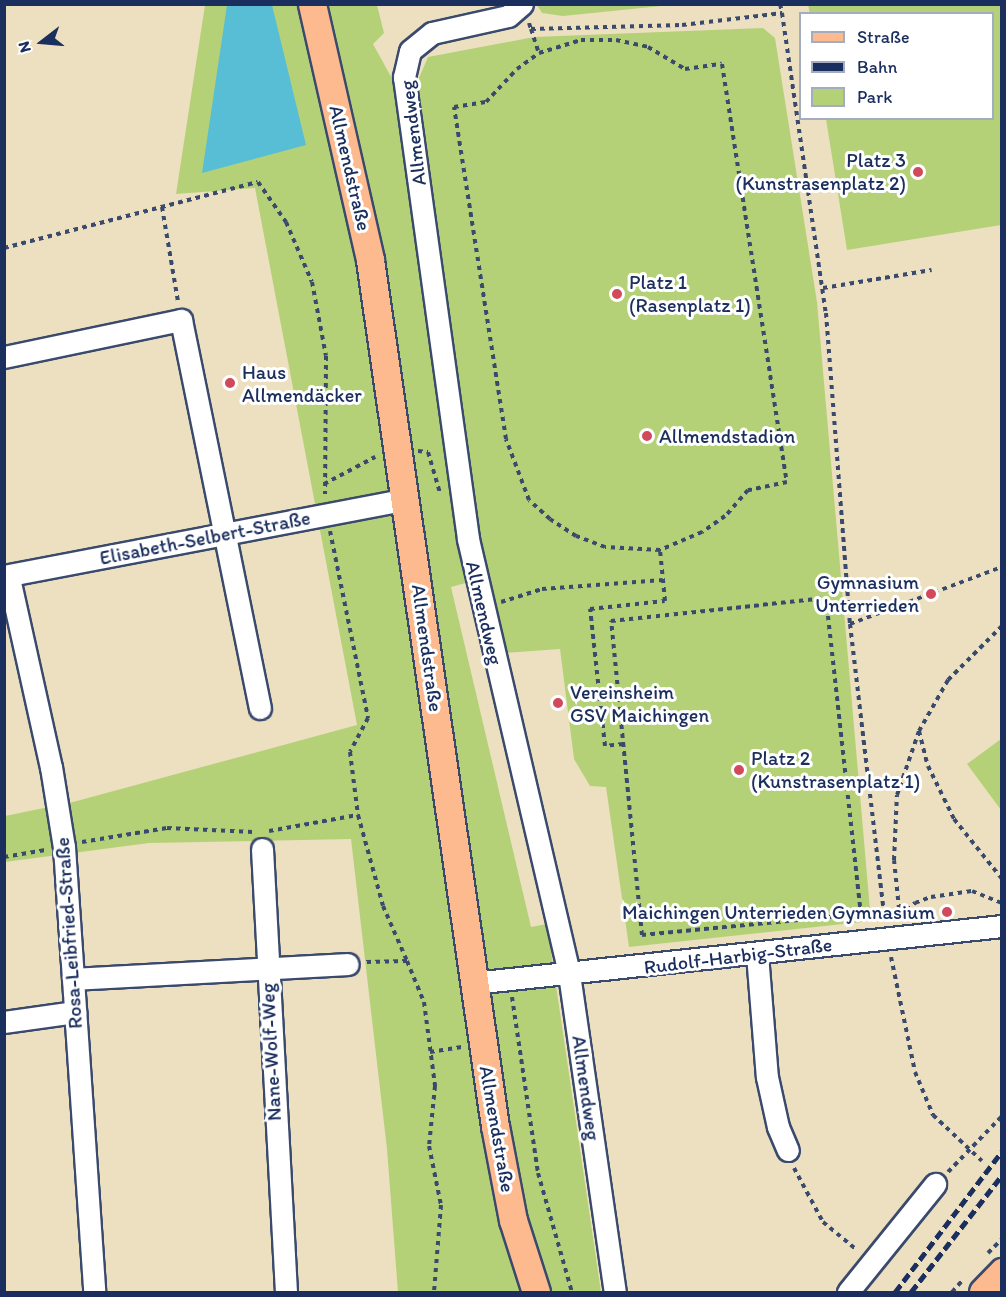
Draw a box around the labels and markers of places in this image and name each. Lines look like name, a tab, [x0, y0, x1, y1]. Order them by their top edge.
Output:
place label: Platz 3 (Kunstrasenplatz 2)	[736, 148, 906, 195]
marker: Platz 3 (Kunstrasenplatz 2)	[911, 165, 925, 179]
place label: Platz 1 (Rasenplatz 1)	[629, 270, 751, 317]
marker: Platz 1 (Rasenplatz 1)	[610, 287, 624, 301]
place label: Haus Allmendäcker	[242, 360, 362, 407]
marker: Haus Allmendäcker	[223, 376, 237, 390]
place label: Allmendstadion	[659, 424, 795, 448]
marker: Allmendstadion	[640, 429, 654, 443]
place label: Gymnasium Unterrieden	[815, 570, 919, 617]
marker: Gymnasium Unterrieden	[924, 587, 938, 601]
place label: Vereinsheim GSV Maichingen	[570, 680, 709, 727]
marker: Vereinsheim GSV Maichingen	[551, 696, 565, 710]
place label: Platz 2 (Kunstrasenplatz 1)	[751, 746, 920, 793]
marker: Platz 2 (Kunstrasenplatz 1)	[732, 763, 746, 777]
place label: Maichingen Unterrieden Gymnasium	[622, 900, 935, 924]
marker: Maichingen Unterrieden Gymnasium	[940, 905, 954, 919]

